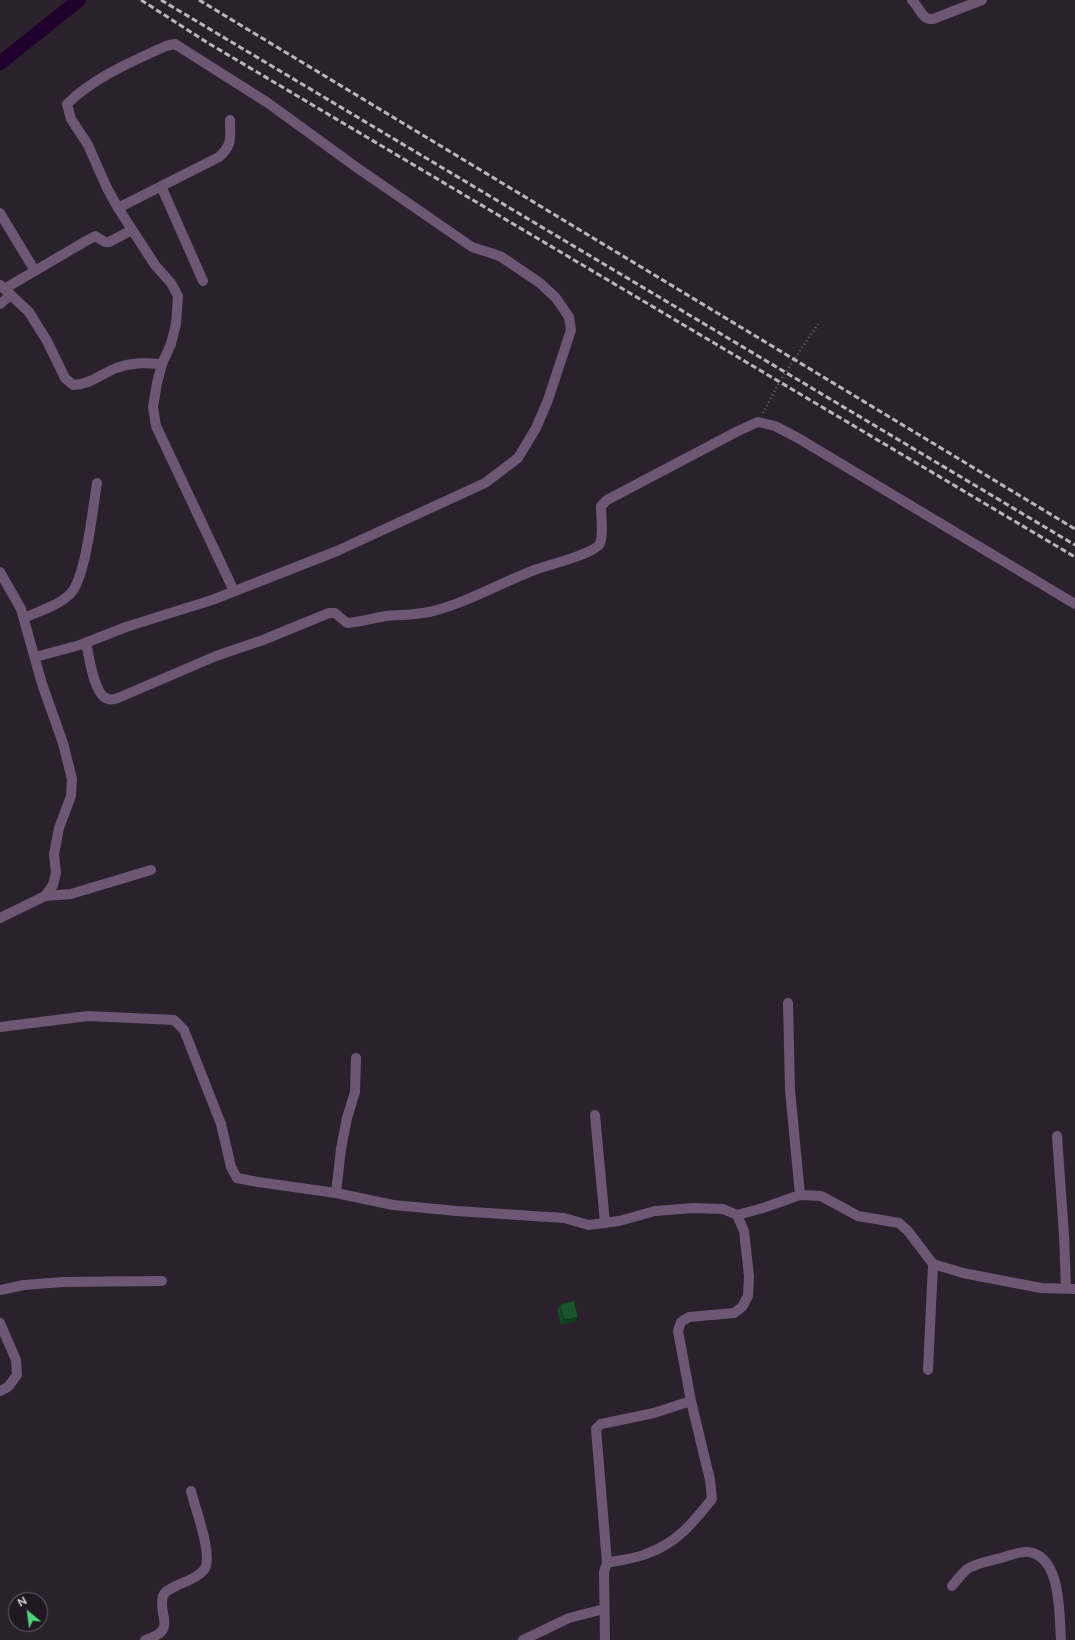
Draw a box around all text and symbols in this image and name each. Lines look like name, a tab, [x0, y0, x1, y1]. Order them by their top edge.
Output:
north arrow	[8, 1592, 48, 1632]
text: N	[16, 1594, 29, 1610]

